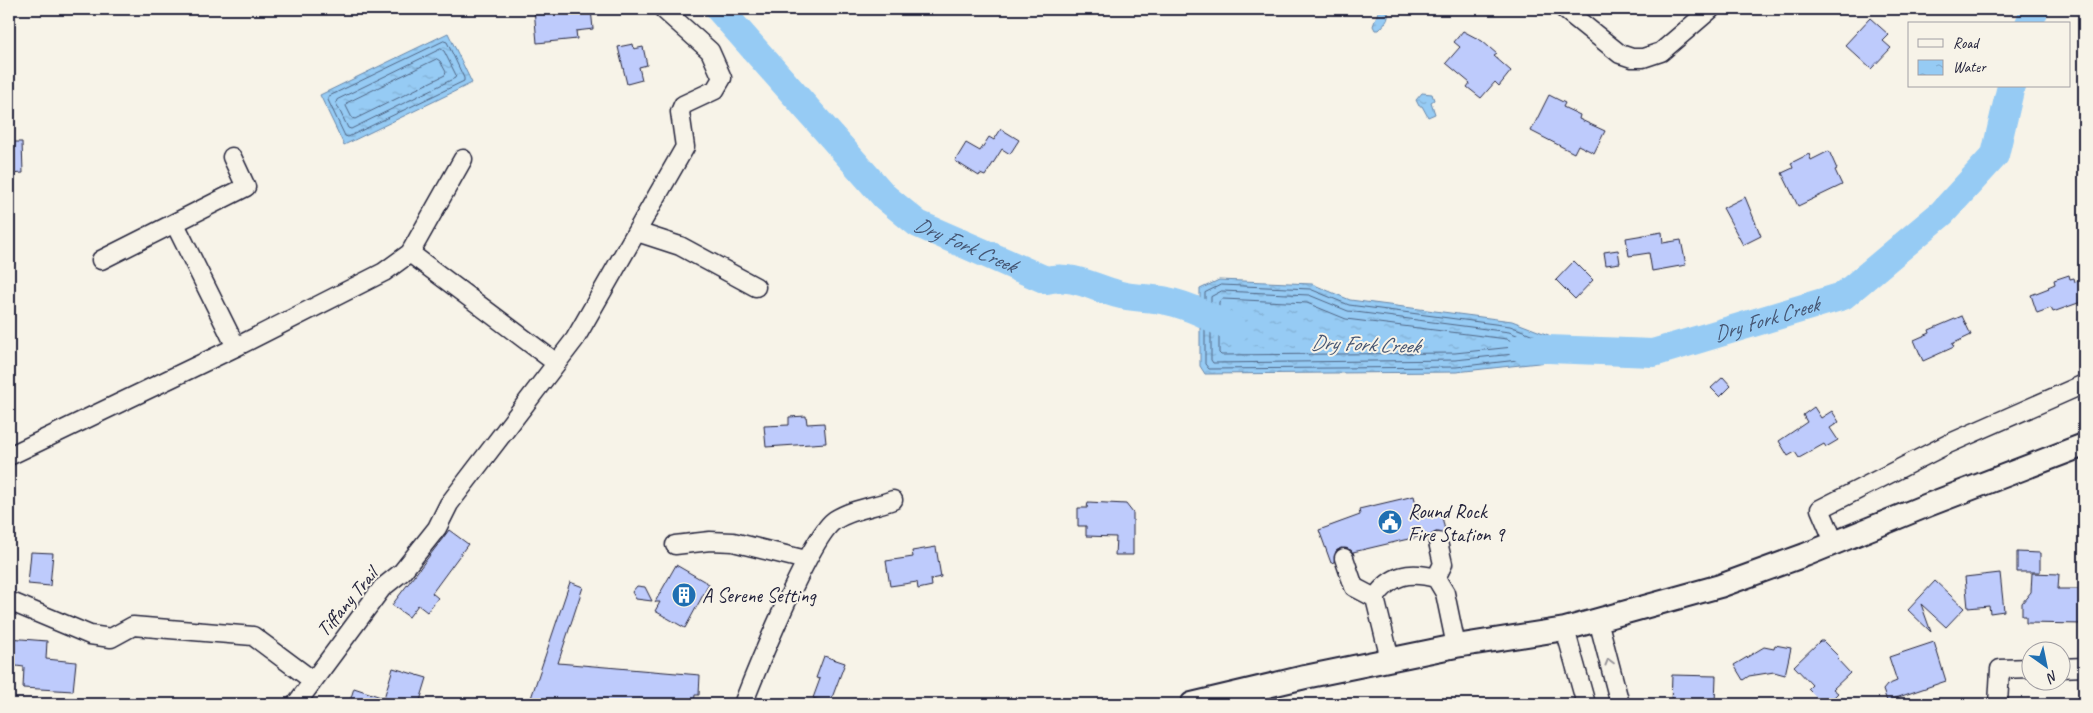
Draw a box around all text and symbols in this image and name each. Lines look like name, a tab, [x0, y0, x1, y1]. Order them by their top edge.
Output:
legend	[1908, 22, 2070, 88]
text: Road	[1953, 34, 1980, 53]
text: Water	[1953, 58, 1987, 77]
water label: Dry Fork Creek	[910, 211, 1024, 280]
water label: Dry Fork Creek	[1710, 290, 1826, 347]
water label: Dry Fork Creek	[1310, 329, 1424, 359]
place label: Round Rock Fire Station 9	[1408, 499, 1506, 547]
public building icon: Round Rock Fire Station 9	[1377, 509, 1403, 535]
street label: Tiffany Trail	[311, 560, 385, 642]
building icon: A Serene Setting	[671, 582, 697, 608]
place label: A Serene Setting	[702, 583, 818, 608]
north arrow	[2020, 640, 2070, 690]
one-way arrow	[1605, 659, 1615, 667]
text: N	[2043, 667, 2061, 687]

